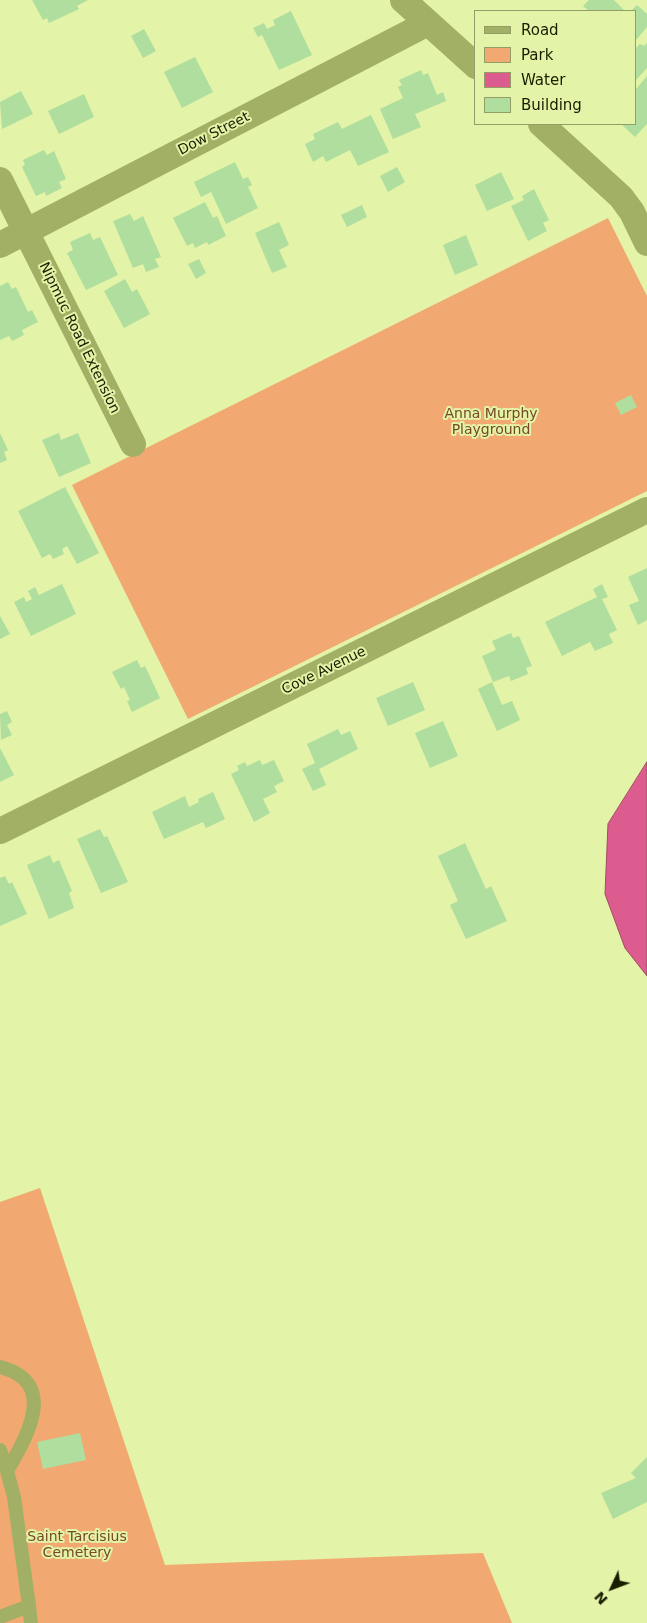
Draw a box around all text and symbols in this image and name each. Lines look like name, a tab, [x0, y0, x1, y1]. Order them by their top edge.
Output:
legend	[474, 10, 637, 125]
text: Road	[521, 21, 559, 39]
text: Park	[521, 46, 553, 64]
text: Water	[521, 71, 565, 89]
text: Building	[521, 96, 582, 114]
street label: Dow Street	[176, 109, 252, 159]
street label: Nipmuc Road Extension	[35, 260, 123, 416]
park label: Anna Murphy Playground	[444, 406, 538, 438]
street label: Cove Avenue	[279, 643, 369, 699]
park label: Saint Tarcisius Cemetery	[27, 1529, 127, 1561]
north arrow	[587, 1563, 637, 1613]
text: N	[591, 1588, 611, 1608]

